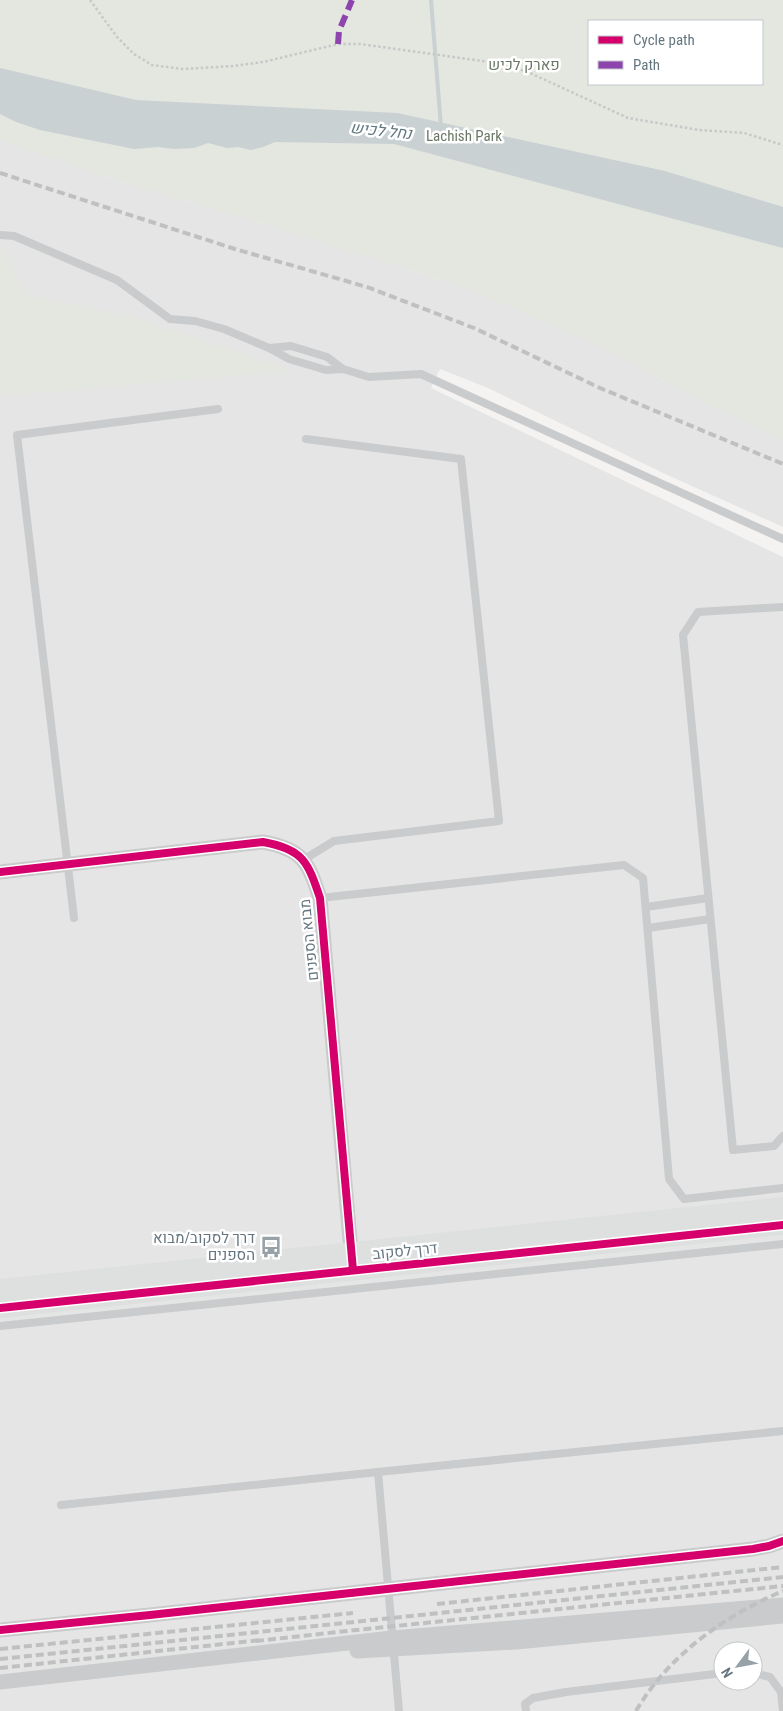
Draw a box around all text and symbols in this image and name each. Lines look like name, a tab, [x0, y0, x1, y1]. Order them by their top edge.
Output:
legend	[588, 20, 763, 85]
text: Cycle path	[633, 31, 695, 49]
park label: פארק לכיש	[488, 56, 560, 74]
text: Path	[633, 56, 660, 74]
water label: נחל לכיש	[349, 118, 414, 143]
park label: Lachish Park	[426, 127, 502, 145]
street label: מבוא הספנים	[296, 898, 322, 982]
place label: דרך לסקוב/מבוא הספנים	[153, 1229, 255, 1264]
bus stop icon: דרך לסקוב/מבוא הספנים	[258, 1234, 284, 1260]
street label: דרך לסקוב	[372, 1239, 438, 1263]
north arrow	[713, 1641, 763, 1691]
text: N	[718, 1665, 736, 1681]

